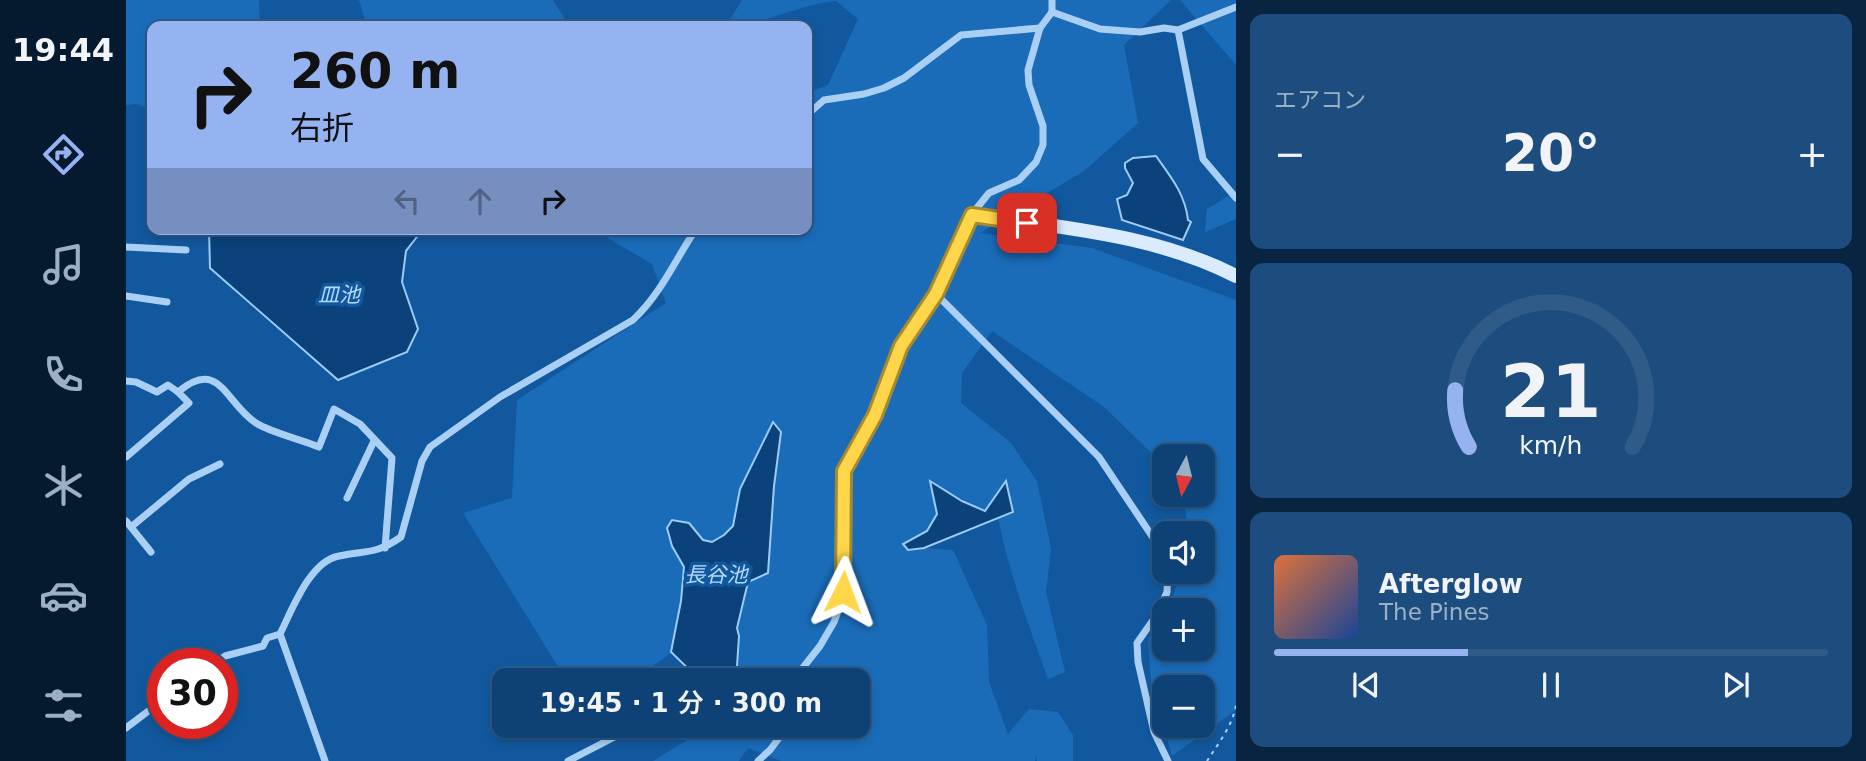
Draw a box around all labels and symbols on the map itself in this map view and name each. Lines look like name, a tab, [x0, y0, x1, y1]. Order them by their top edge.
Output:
pin	[997, 193, 1057, 253]
water label: 皿池	[318, 283, 362, 307]
north arrow	[1152, 444, 1214, 508]
position arrow	[806, 555, 880, 629]
water label: 長谷池	[685, 563, 749, 587]
speed limit sign: 30	[147, 648, 238, 739]

